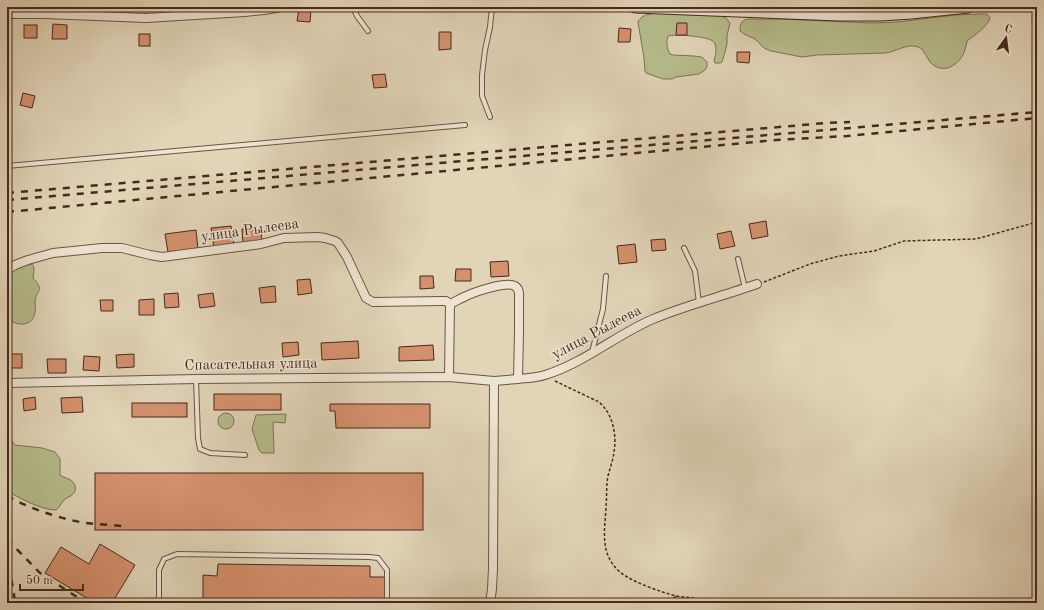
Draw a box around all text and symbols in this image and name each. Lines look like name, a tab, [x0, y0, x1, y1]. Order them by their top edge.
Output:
north arrow	[986, 18, 1026, 58]
text: С	[1003, 24, 1013, 36]
street label: улица Рылеева	[200, 217, 300, 245]
street label: улица Рылеева	[550, 303, 645, 363]
street label: Спасательная улица	[184, 356, 318, 374]
scale bar	[20, 566, 83, 592]
text: 50 m	[26, 574, 53, 587]

